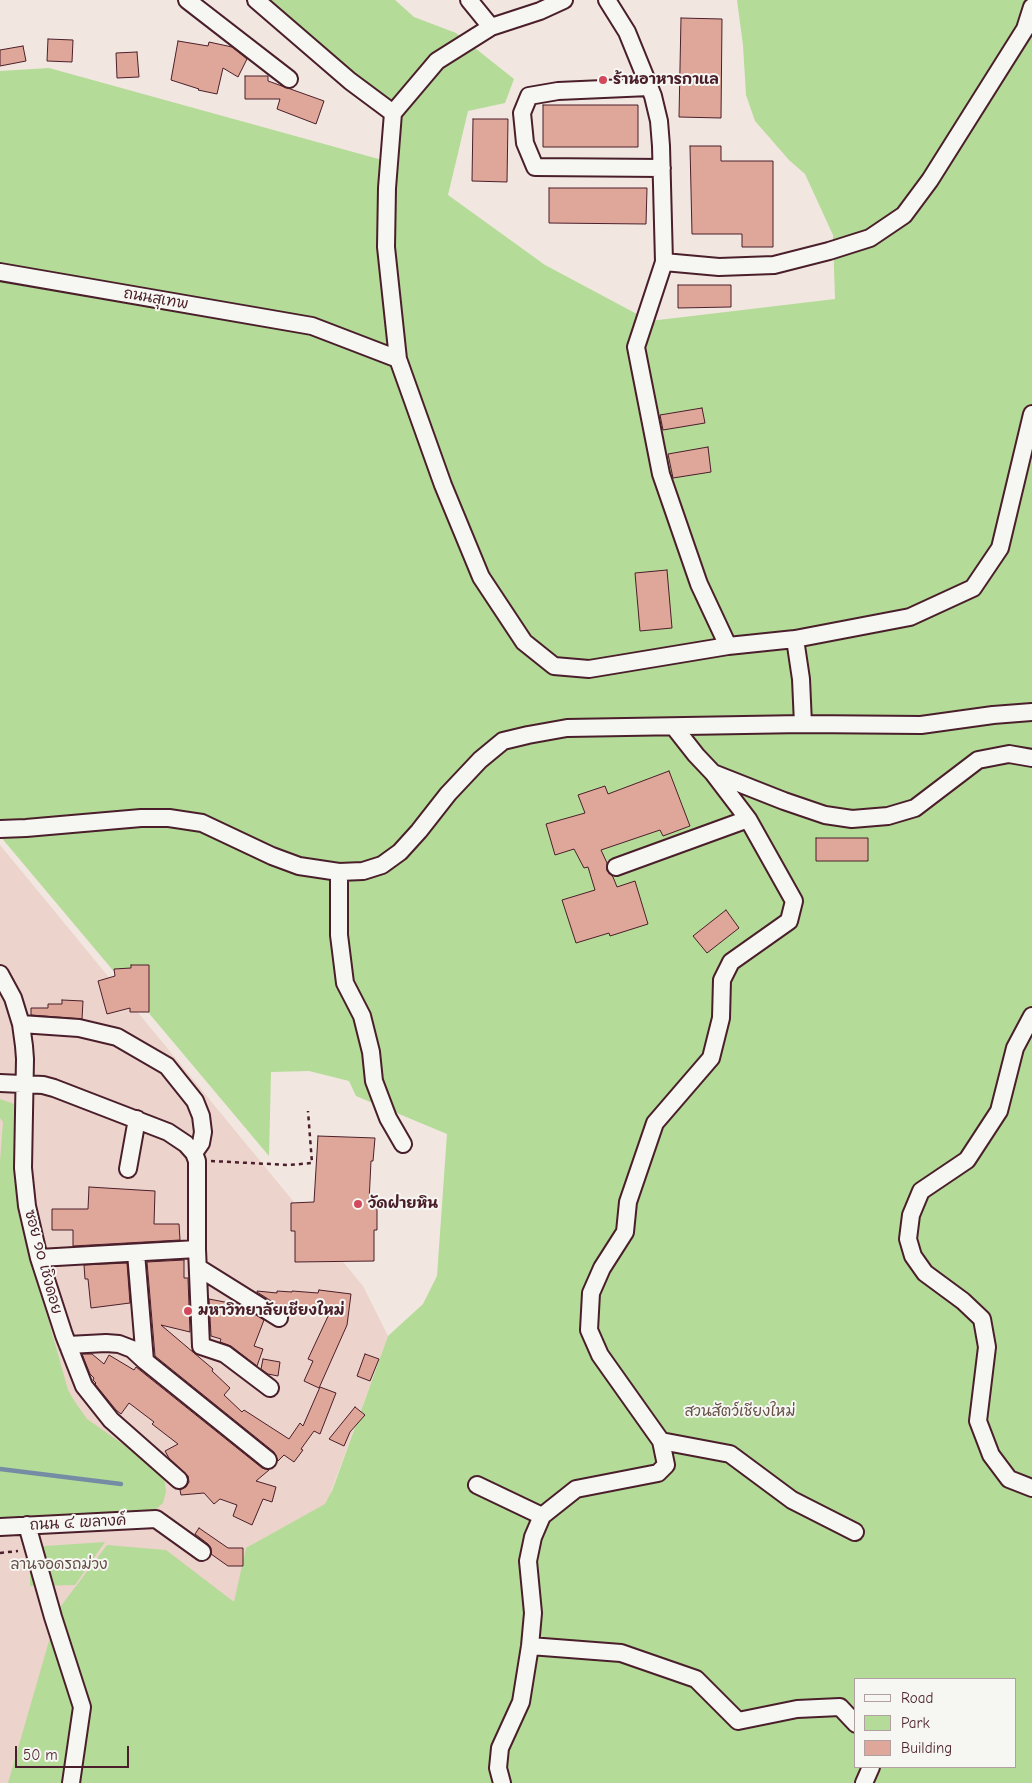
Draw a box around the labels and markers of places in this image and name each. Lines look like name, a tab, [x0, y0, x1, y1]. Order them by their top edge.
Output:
place label: ร้านอาหารกาแล	[613, 71, 719, 89]
marker: ร้านอาหารกาแล	[597, 74, 609, 86]
place label: วัดฝายหิน	[368, 1195, 438, 1213]
marker: วัดฝายหิน	[352, 1198, 364, 1210]
place label: มหาวิทยาลัยเชียงใหม่	[198, 1302, 345, 1320]
marker: มหาวิทยาลัยเชียงใหม่	[182, 1305, 194, 1317]

